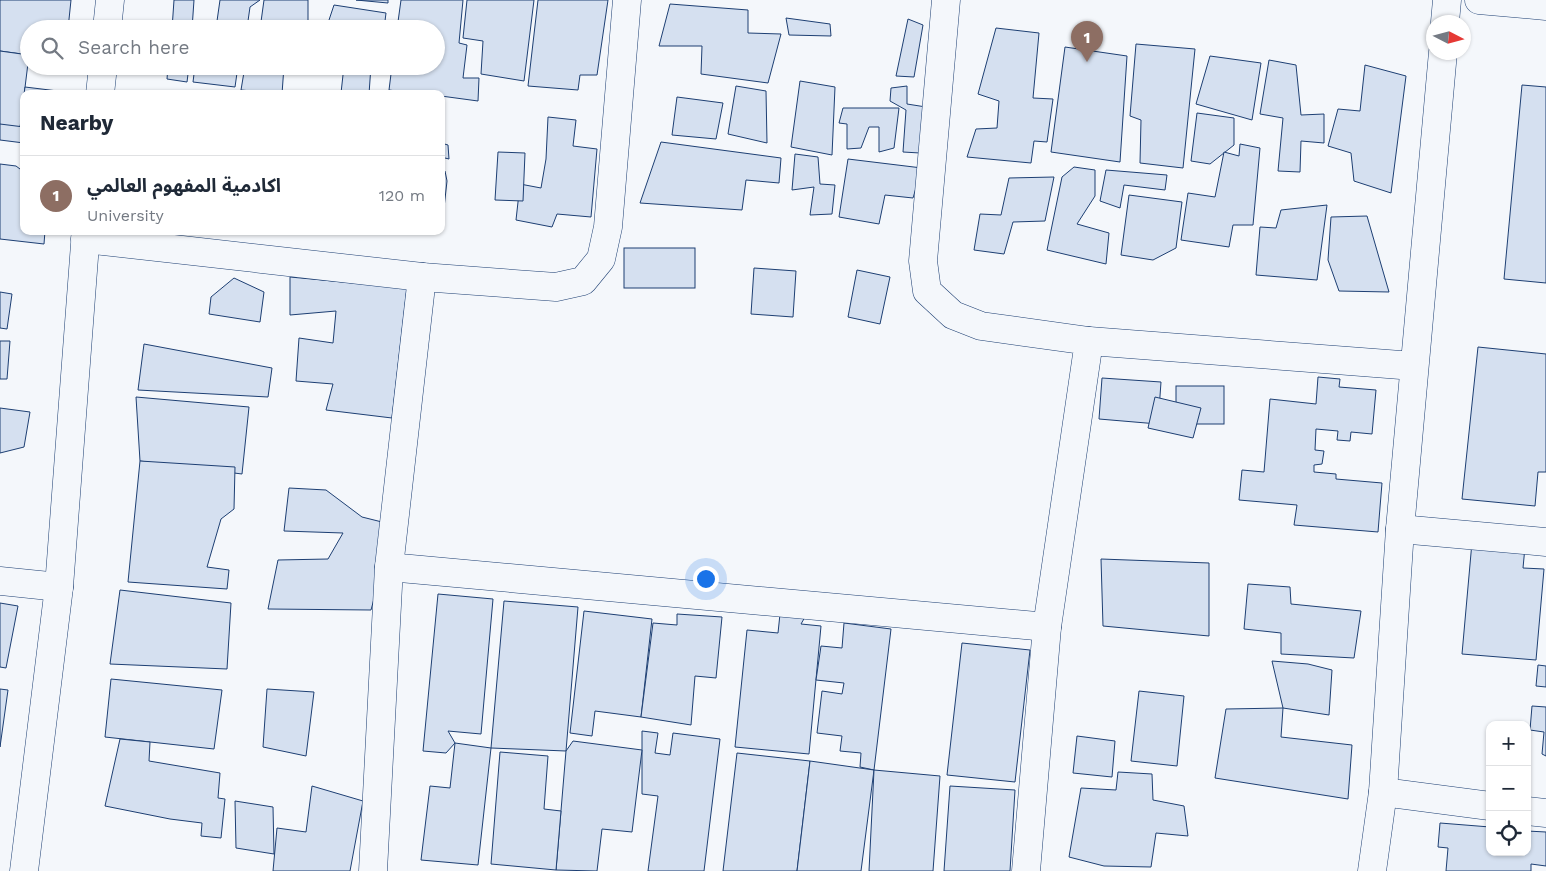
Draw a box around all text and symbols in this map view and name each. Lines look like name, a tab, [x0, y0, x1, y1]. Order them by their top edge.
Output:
north arrow	[1426, 15, 1471, 60]
search box	[20, 20, 445, 75]
pin: 1	[1071, 21, 1103, 62]
icon: search	[38, 34, 66, 62]
text: Search here	[78, 36, 189, 59]
text: Nearby	[40, 110, 113, 135]
text: اكادمية المفهوم العالمي	[87, 174, 281, 197]
text: 1	[53, 186, 59, 205]
text: 120 m	[379, 186, 425, 205]
text: University	[87, 206, 164, 225]
your location	[693, 566, 719, 592]
map controls	[1486, 721, 1531, 856]
button: +	[1486, 721, 1531, 766]
button: −	[1486, 766, 1531, 811]
button: locate	[1486, 811, 1531, 856]

